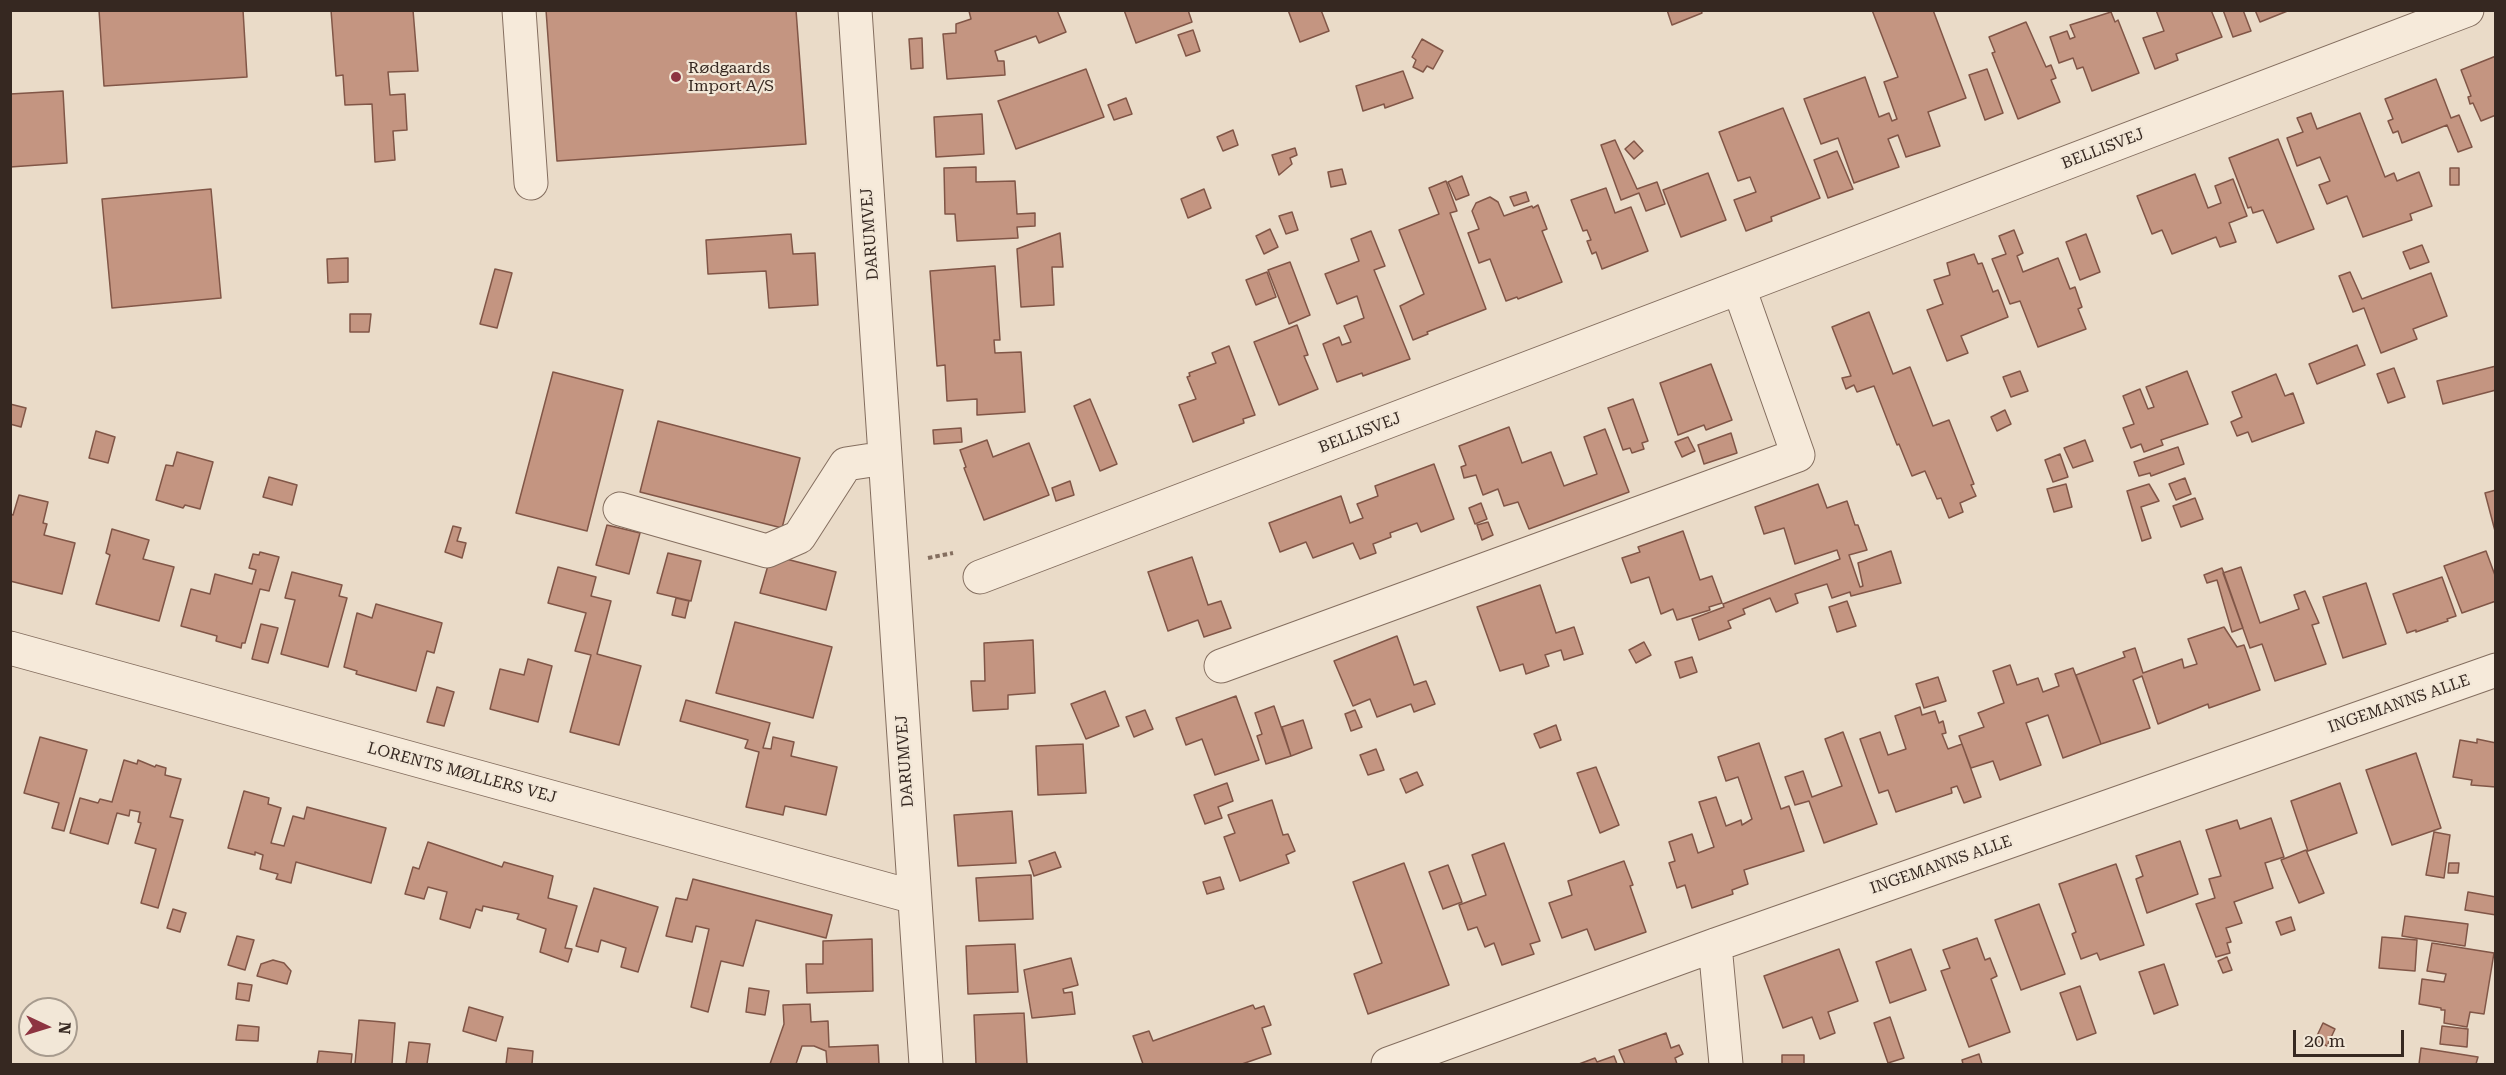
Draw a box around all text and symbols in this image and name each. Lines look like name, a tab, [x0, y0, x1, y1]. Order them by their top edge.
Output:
place label: Rødgaards Import A/S	[688, 58, 774, 96]
marker: Rødgaards Import A/S	[669, 70, 683, 84]
street label: BELLISVEJ	[2059, 124, 2147, 174]
street label: DARUMVEJ	[857, 187, 883, 281]
street label: BELLISVEJ	[1316, 408, 1404, 458]
street label: INGEMANNS ALLE	[2326, 671, 2472, 737]
street label: DARUMVEJ	[892, 714, 918, 808]
street label: LORENTS MØLLERS VEJ	[365, 738, 559, 808]
street label: INGEMANNS ALLE	[1868, 832, 2014, 898]
north arrow	[18, 997, 78, 1057]
scale bar	[2296, 1018, 2407, 1056]
text: N	[55, 1021, 74, 1035]
text: 20 m	[2304, 1030, 2345, 1051]

